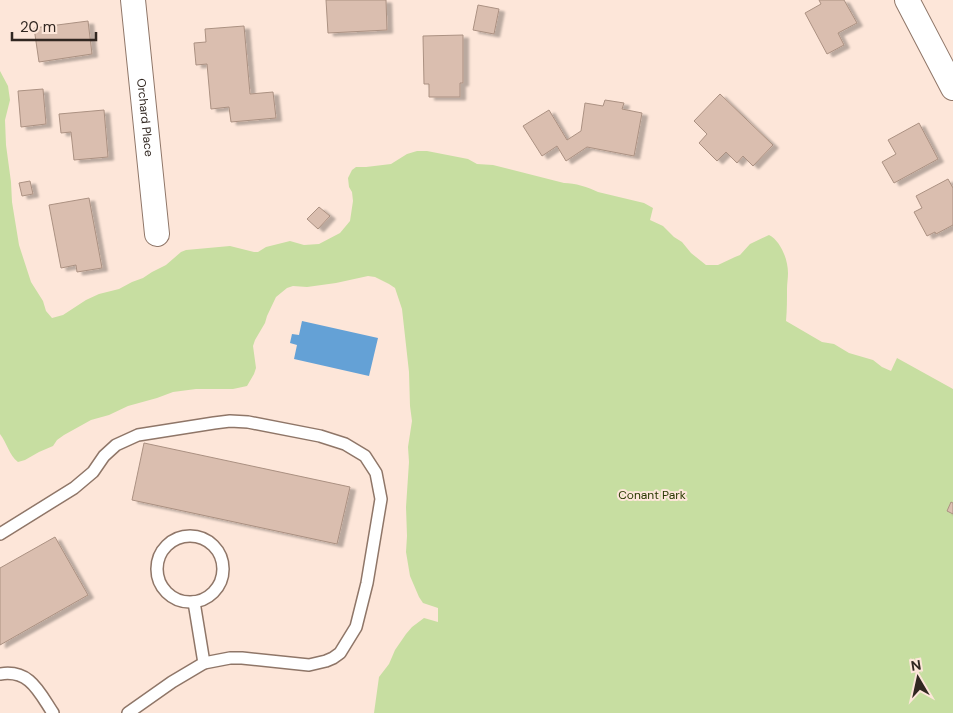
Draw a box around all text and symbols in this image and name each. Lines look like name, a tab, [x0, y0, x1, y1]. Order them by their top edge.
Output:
scale bar	[12, 10, 96, 42]
text: 20 m	[20, 17, 56, 37]
street label: Orchard Place	[133, 77, 157, 158]
park label: Conant Park	[618, 487, 686, 503]
north arrow	[893, 653, 943, 703]
text: N	[910, 655, 922, 675]

